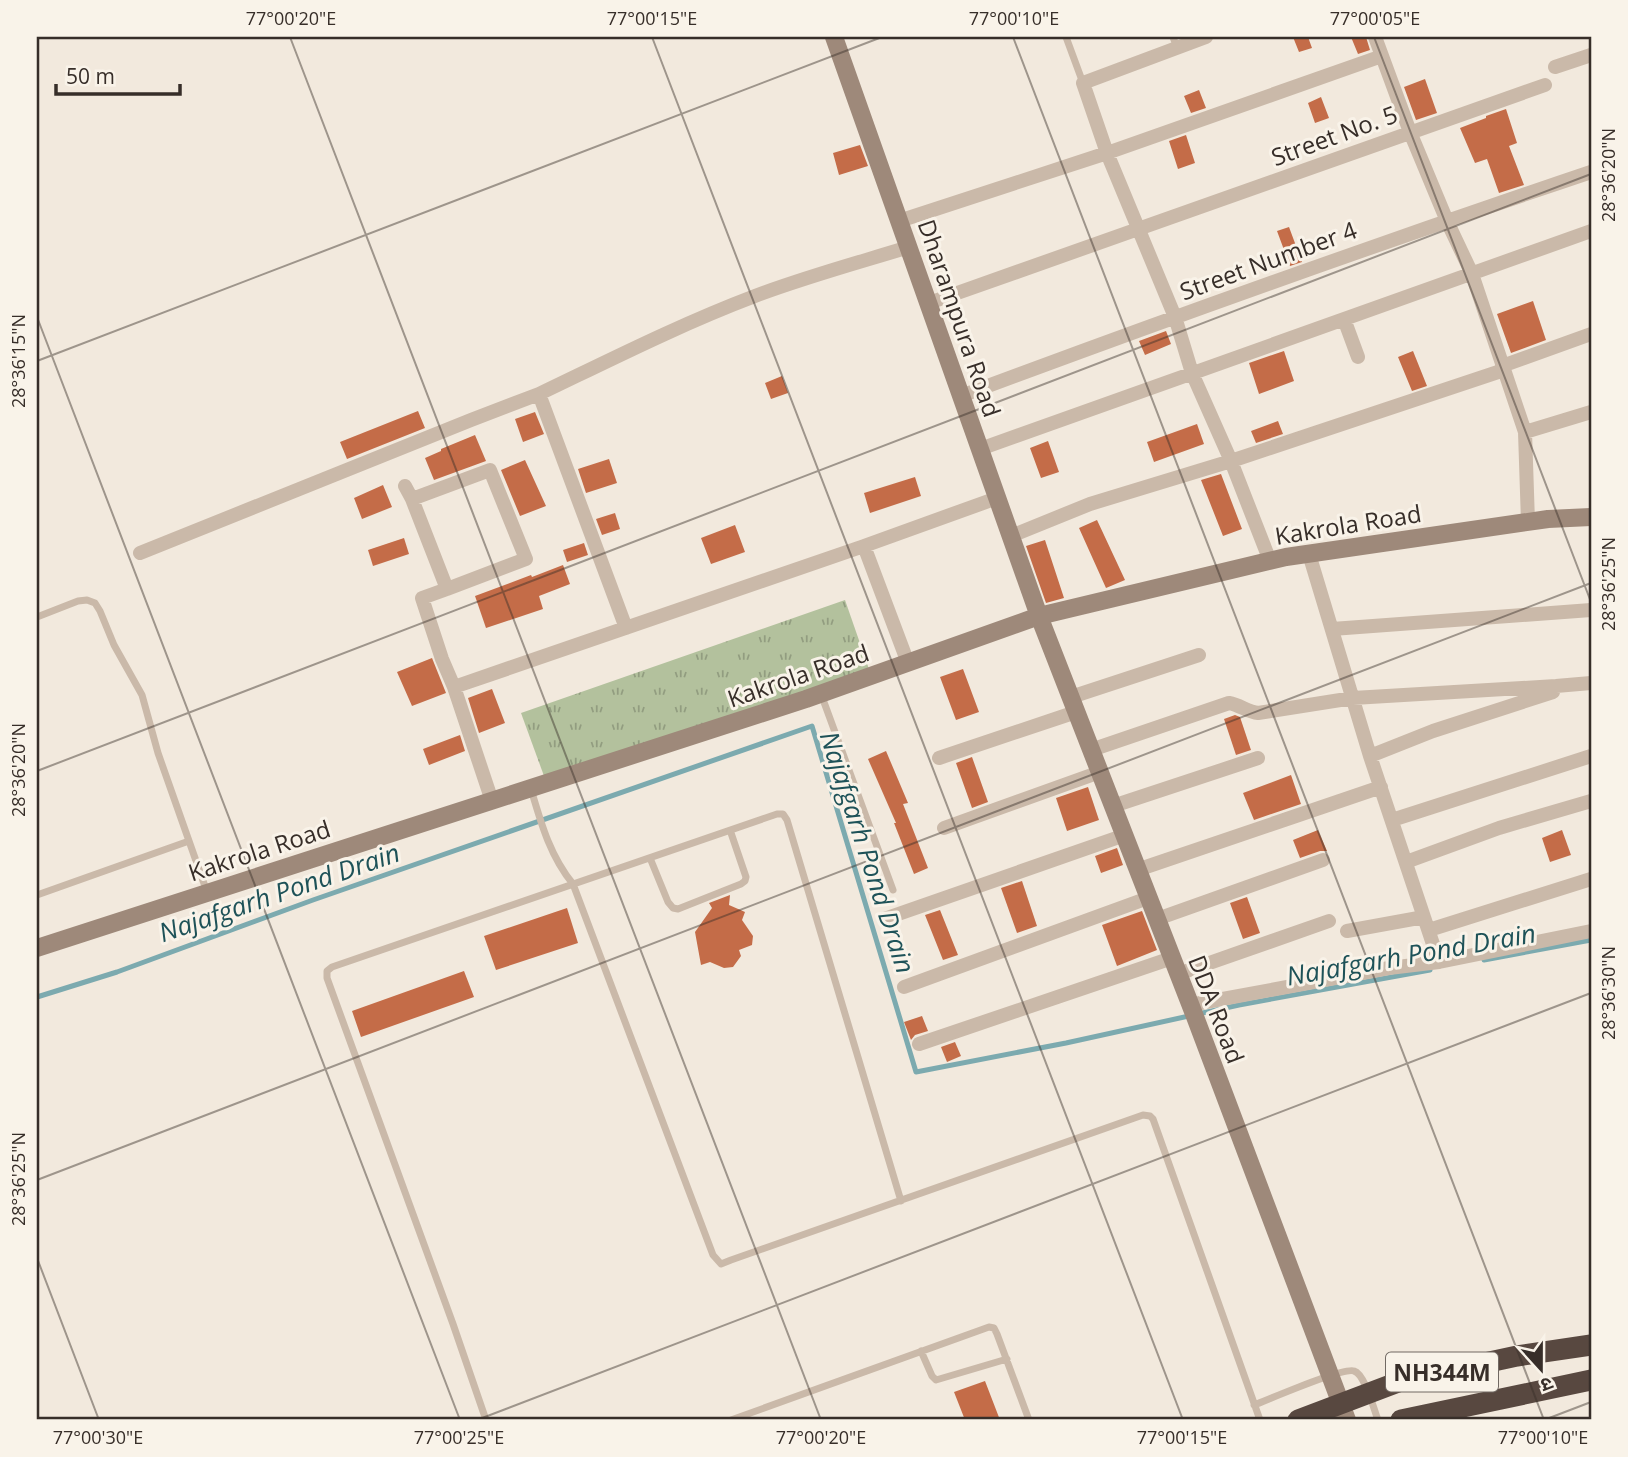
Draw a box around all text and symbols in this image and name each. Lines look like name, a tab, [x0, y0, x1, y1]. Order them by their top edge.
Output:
text: 77°00'20"E	[246, 6, 336, 30]
text: 77°00'15"E	[607, 6, 697, 30]
text: 77°00'10"E	[969, 6, 1059, 30]
text: 77°00'05"E	[1330, 6, 1420, 30]
scale bar	[56, 52, 180, 96]
text: 50 m	[66, 62, 115, 90]
street label: Street No. 5	[1266, 97, 1402, 173]
text: 28°36'20"N	[1596, 128, 1620, 222]
street label: Street Number 4	[1175, 213, 1361, 307]
street label: Dharampura Road	[911, 215, 1009, 421]
text: 28°36'15"N	[6, 314, 30, 408]
street label: Kakrola Road	[1272, 496, 1424, 552]
text: 28°36'25"N	[1596, 537, 1620, 631]
street label: Kakrola Road	[723, 635, 873, 715]
text: 28°36'20"N	[6, 723, 30, 817]
water label: Najafgarh Pond Drain	[812, 726, 924, 978]
street label: Kakrola Road	[184, 811, 334, 889]
water label: Najafgarh Pond Drain	[154, 834, 404, 950]
water label: Najafgarh Pond Drain	[1284, 914, 1538, 994]
text: 28°36'30"N	[1596, 946, 1620, 1040]
street label: DDA Road	[1181, 950, 1253, 1068]
text: 28°36'25"N	[6, 1132, 30, 1226]
north arrow	[1506, 1334, 1576, 1404]
road number: NH344M	[1386, 1352, 1498, 1392]
text: उ	[1536, 1371, 1557, 1399]
text: 77°00'30"E	[53, 1425, 143, 1449]
text: 77°00'25"E	[414, 1425, 504, 1449]
text: 77°00'20"E	[776, 1425, 866, 1449]
text: 77°00'15"E	[1137, 1425, 1227, 1449]
text: 77°00'10"E	[1498, 1425, 1588, 1449]

